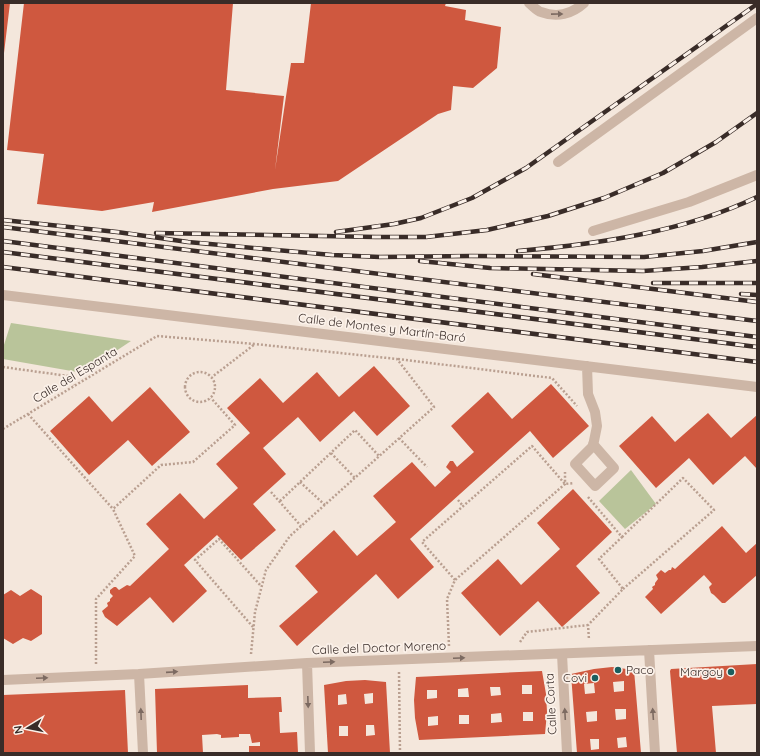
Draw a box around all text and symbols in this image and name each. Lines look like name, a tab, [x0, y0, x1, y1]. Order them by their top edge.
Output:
one-way arrow	[550, 11, 563, 17]
street label: Calle de Montes y Martín-Baró	[297, 310, 467, 345]
street label: Calle del Espanta	[30, 343, 120, 406]
street label: Calle del Doctor Moreno	[312, 638, 446, 657]
one-way arrow	[453, 654, 465, 661]
one-way arrow	[323, 659, 336, 666]
place label: Paco	[626, 662, 654, 677]
place label: Margoy	[680, 664, 723, 679]
marker: Paco	[613, 665, 623, 675]
marker: Margoy	[726, 667, 736, 677]
one-way arrow	[166, 669, 179, 675]
place label: Covi	[563, 670, 587, 685]
street label: Calle Corta	[541, 673, 560, 735]
marker: Covi	[590, 673, 600, 683]
one-way arrow	[36, 675, 49, 681]
one-way arrow	[305, 696, 312, 708]
one-way arrow	[138, 707, 144, 720]
one-way arrow	[650, 707, 656, 720]
north arrow	[8, 708, 48, 748]
one-way arrow	[561, 708, 568, 720]
text: N	[11, 725, 26, 735]

